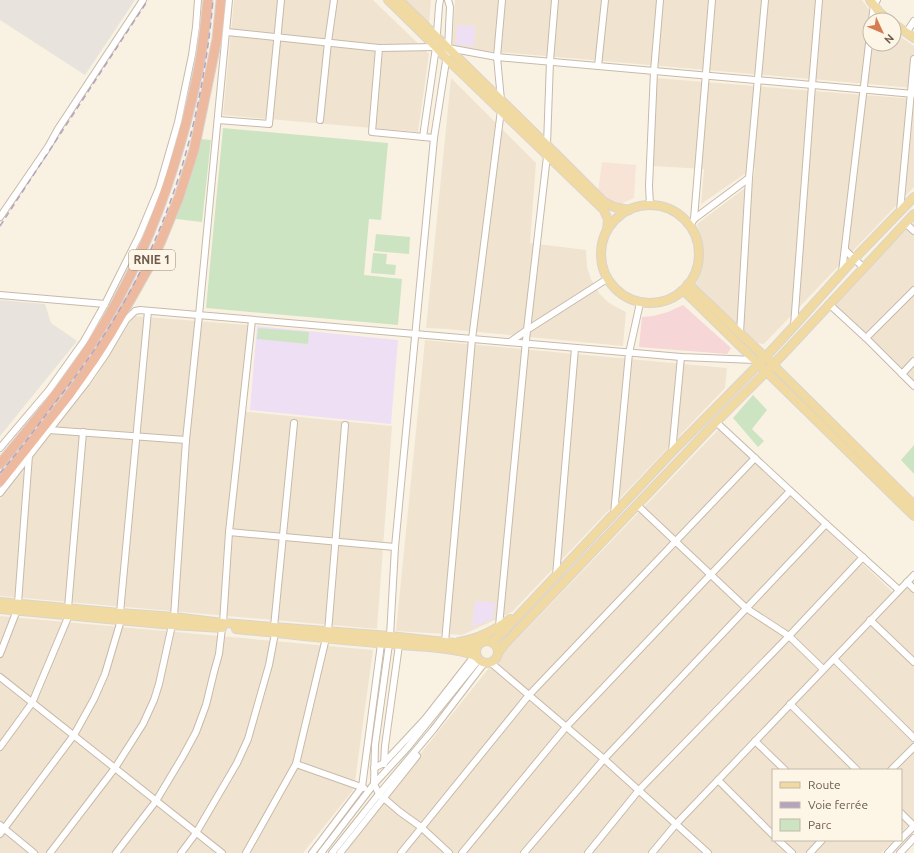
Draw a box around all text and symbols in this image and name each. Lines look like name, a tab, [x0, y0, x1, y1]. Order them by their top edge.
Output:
north arrow	[862, 12, 902, 52]
text: N	[882, 32, 896, 46]
road number: RNIE 1	[129, 250, 175, 270]
legend	[772, 769, 902, 841]
text: Route	[808, 778, 841, 791]
text: Voie ferrée	[808, 798, 868, 811]
text: Parc	[808, 818, 832, 831]

